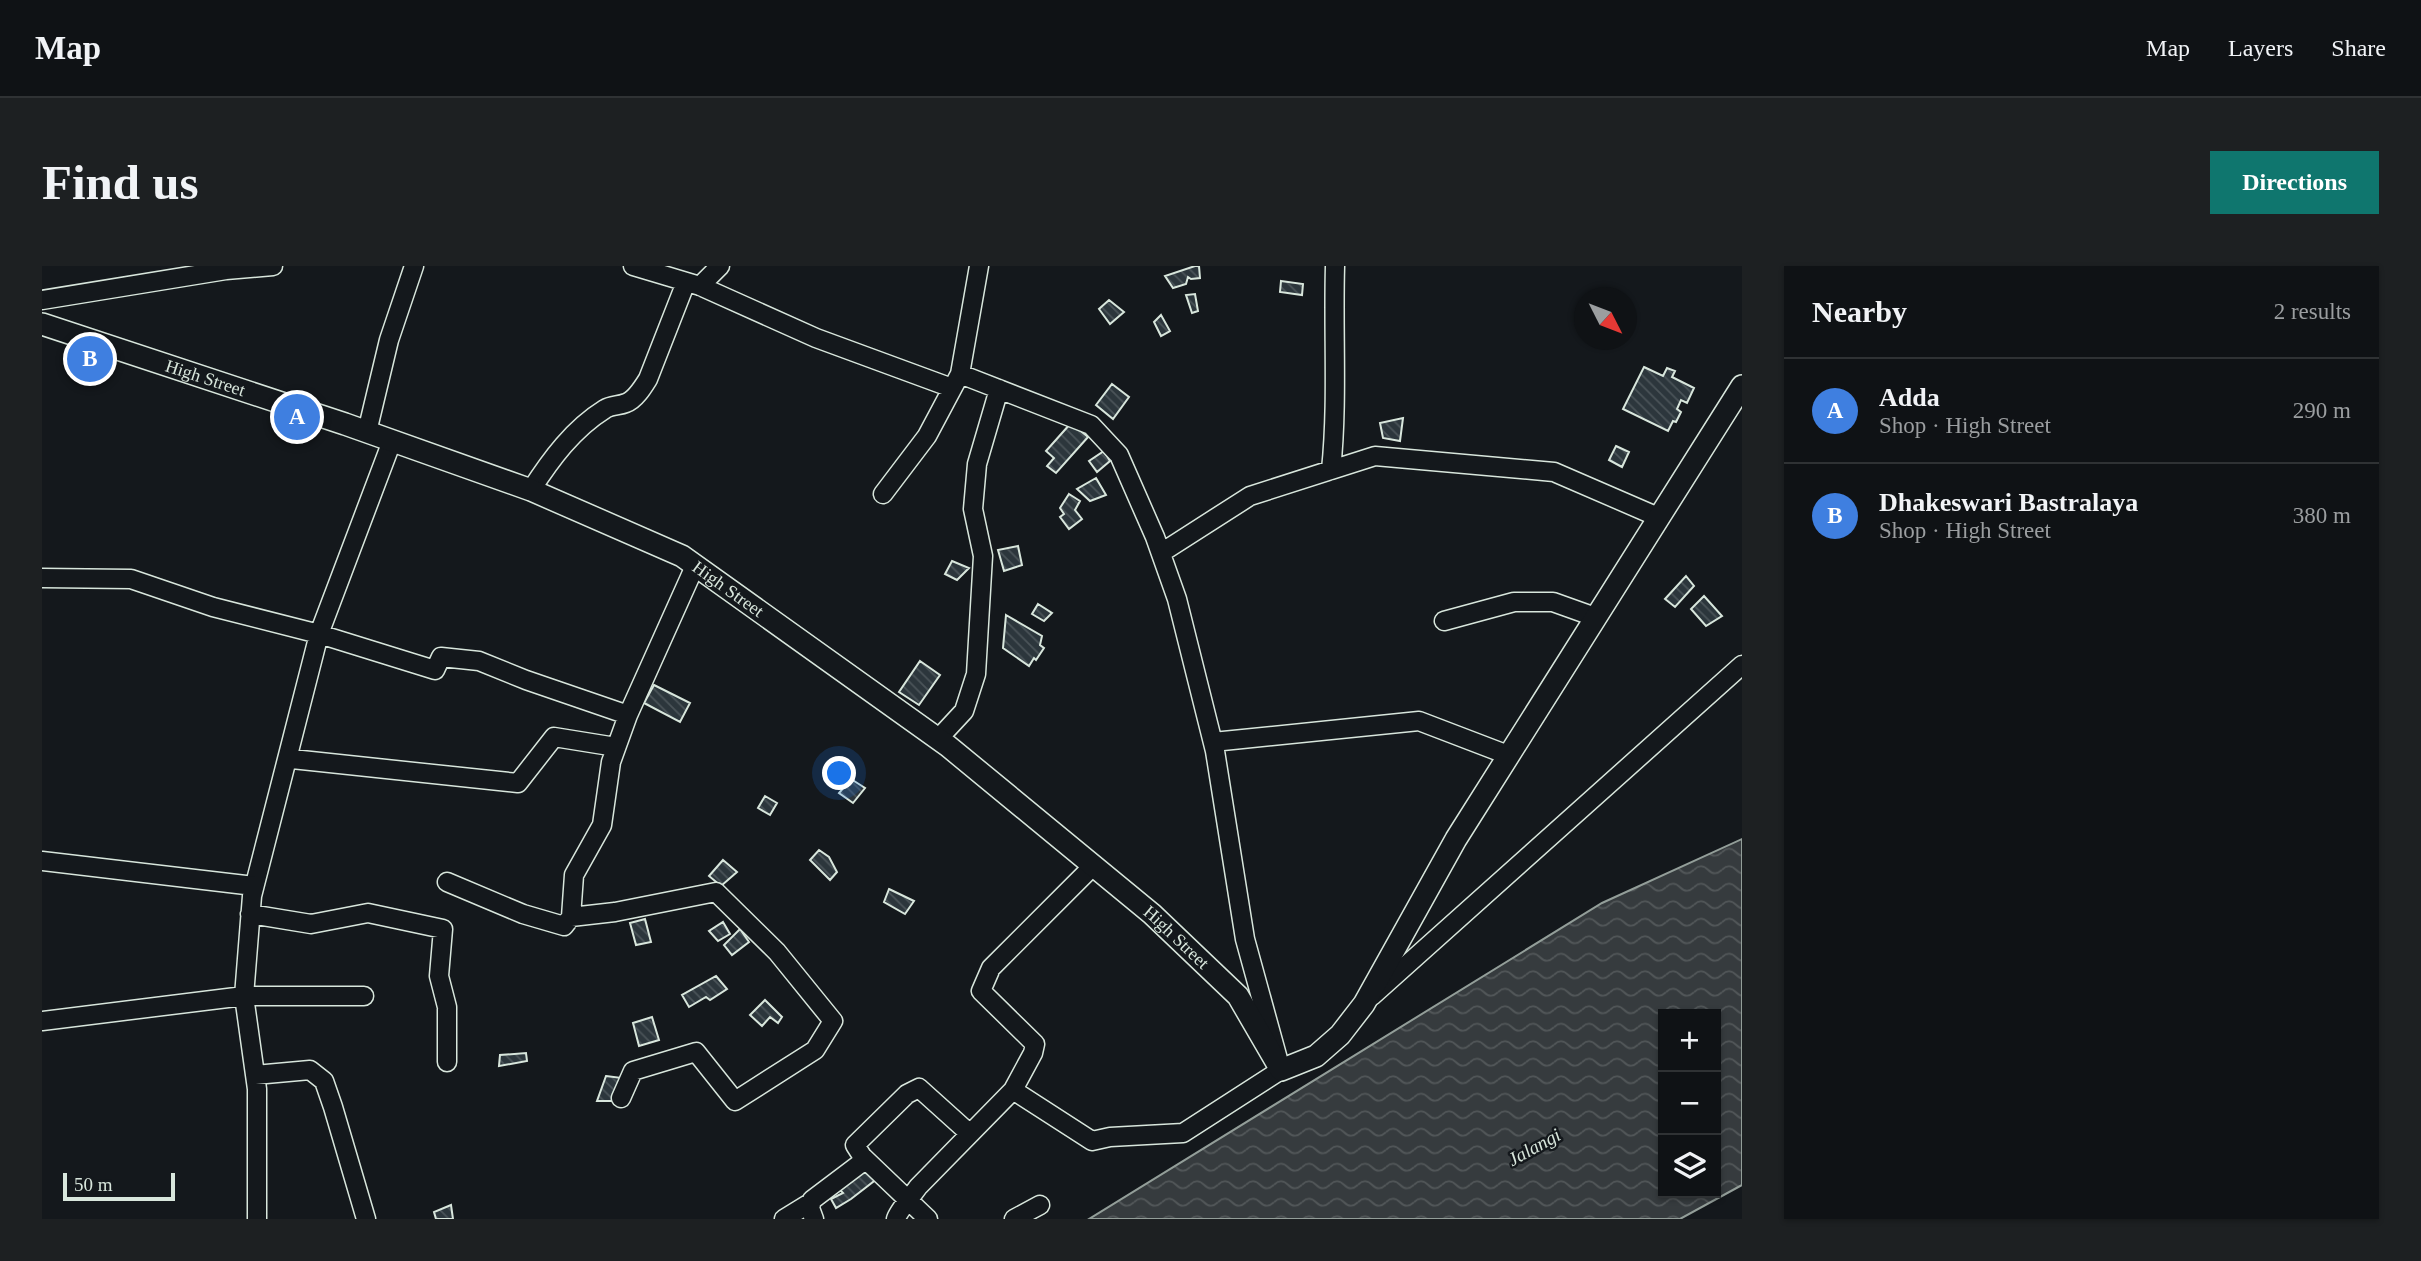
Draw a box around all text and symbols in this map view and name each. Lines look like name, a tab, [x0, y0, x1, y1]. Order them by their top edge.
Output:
text: Map	[35, 30, 101, 66]
text: Map	[2146, 35, 2190, 61]
text: Layers	[2228, 35, 2293, 61]
text: Share	[2331, 35, 2386, 61]
button: Directions	[2210, 151, 2379, 214]
text: Find us	[42, 155, 199, 210]
north arrow	[1574, 287, 1637, 350]
text: Nearby	[1812, 295, 1907, 328]
text: 2 results	[2274, 299, 2351, 324]
pin: B	[67, 333, 113, 385]
street label: High Street	[163, 355, 248, 400]
text: Adda	[1879, 383, 1940, 412]
pin: A	[274, 391, 320, 443]
text: A	[1827, 398, 1843, 423]
text: 290 m	[2293, 398, 2351, 423]
text: Shop · High Street	[1879, 413, 2051, 438]
text: Dhakeswari Bastralaya	[1879, 488, 2138, 517]
text: B	[1827, 503, 1843, 528]
text: 380 m	[2293, 503, 2351, 528]
text: Shop · High Street	[1879, 518, 2051, 543]
street label: High Street	[689, 557, 768, 621]
your location	[822, 756, 856, 790]
street label: High Street	[1140, 901, 1213, 973]
map controls	[1658, 1009, 1721, 1198]
button: +	[1658, 1009, 1721, 1072]
button: −	[1658, 1072, 1721, 1135]
water label: Jalangi	[1504, 1124, 1564, 1170]
button: layers	[1658, 1135, 1721, 1198]
scale bar	[63, 1170, 175, 1202]
text: 50 m	[74, 1174, 113, 1195]

